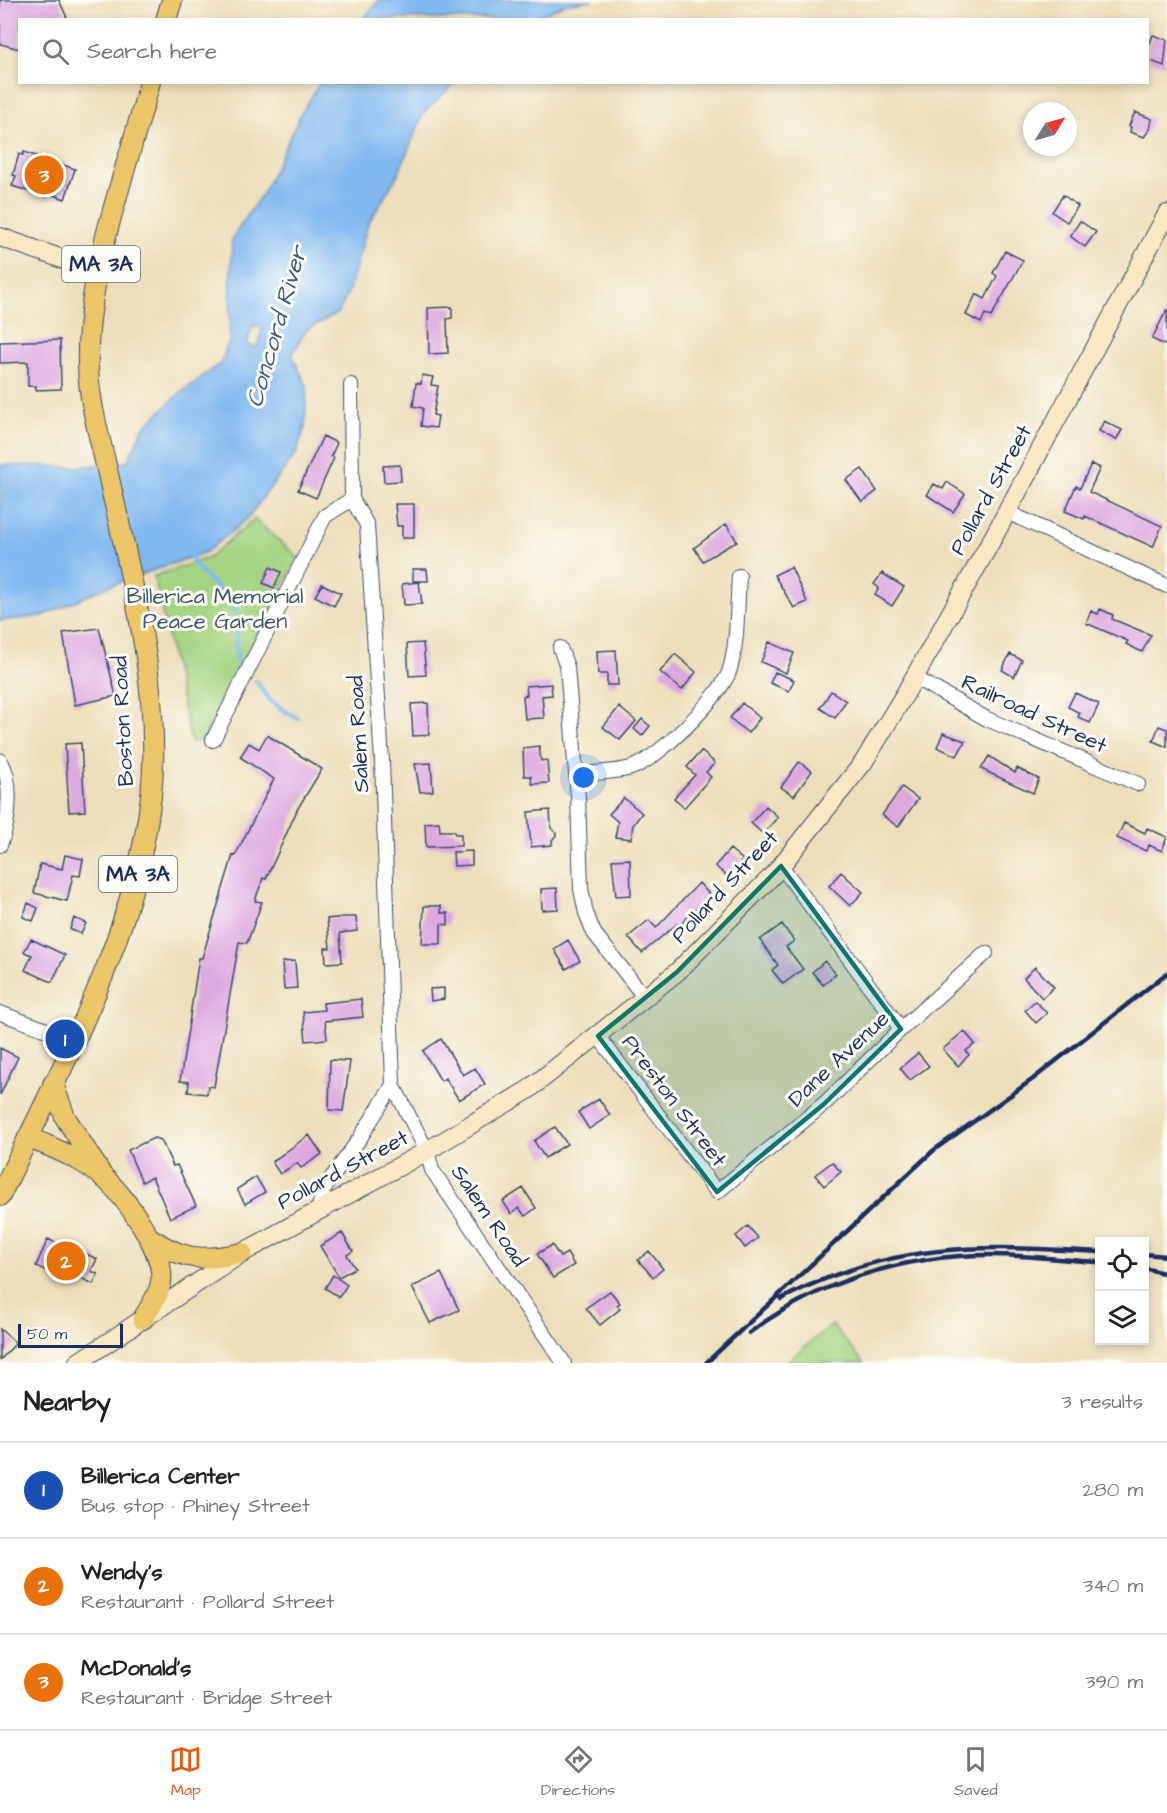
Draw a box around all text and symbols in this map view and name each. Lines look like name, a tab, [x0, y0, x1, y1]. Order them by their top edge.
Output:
search box	[18, 18, 1149, 84]
icon: search	[39, 35, 72, 68]
text: Search here	[87, 36, 217, 67]
north arrow	[1023, 102, 1077, 156]
pin: 3	[24, 152, 63, 198]
water label: Concord River	[238, 240, 317, 411]
road number: MA 3A	[62, 246, 140, 282]
street label: Pollard Street	[942, 419, 1040, 561]
park label: Billerica Memorial Peace Garden	[127, 581, 303, 637]
street label: Boston Road	[104, 655, 142, 787]
street label: Railroad Street	[956, 667, 1112, 761]
street label: Salem Road	[340, 675, 378, 793]
your location	[569, 763, 598, 792]
street label: Pollard Street	[664, 823, 786, 950]
road number: MA 3A	[99, 856, 177, 892]
street label: Dane Avenue	[781, 1004, 897, 1114]
pin: 1	[46, 1016, 84, 1062]
street label: Preston Street	[614, 1029, 734, 1174]
street label: Pollard Street	[272, 1122, 414, 1218]
street label: Salem Road	[443, 1159, 535, 1273]
map controls	[1095, 1237, 1149, 1345]
button: locate	[1095, 1237, 1149, 1291]
pin: 2	[46, 1238, 86, 1284]
button: layers	[1095, 1291, 1149, 1345]
scale bar	[18, 1321, 123, 1348]
text: 50 m	[27, 1323, 67, 1345]
text: Nearby	[24, 1384, 111, 1420]
text: 3 results	[1061, 1388, 1143, 1416]
text: Billerica Center	[81, 1461, 240, 1492]
text: 1	[42, 1476, 45, 1504]
text: 280 m	[1082, 1476, 1143, 1504]
text: Bus stop · Phiney Street	[81, 1492, 310, 1520]
text: Wendy's	[81, 1557, 163, 1588]
text: 2	[38, 1572, 49, 1600]
text: 340 m	[1083, 1572, 1143, 1600]
text: Restaurant · Pollard Street	[81, 1588, 334, 1616]
text: McDonald's	[81, 1653, 191, 1684]
text: 3	[38, 1668, 49, 1696]
text: 390 m	[1085, 1668, 1143, 1696]
text: Restaurant · Bridge Street	[81, 1684, 332, 1712]
tab: Map	[169, 1743, 202, 1801]
tab: Directions	[541, 1743, 615, 1801]
tab: Saved	[954, 1743, 998, 1801]

